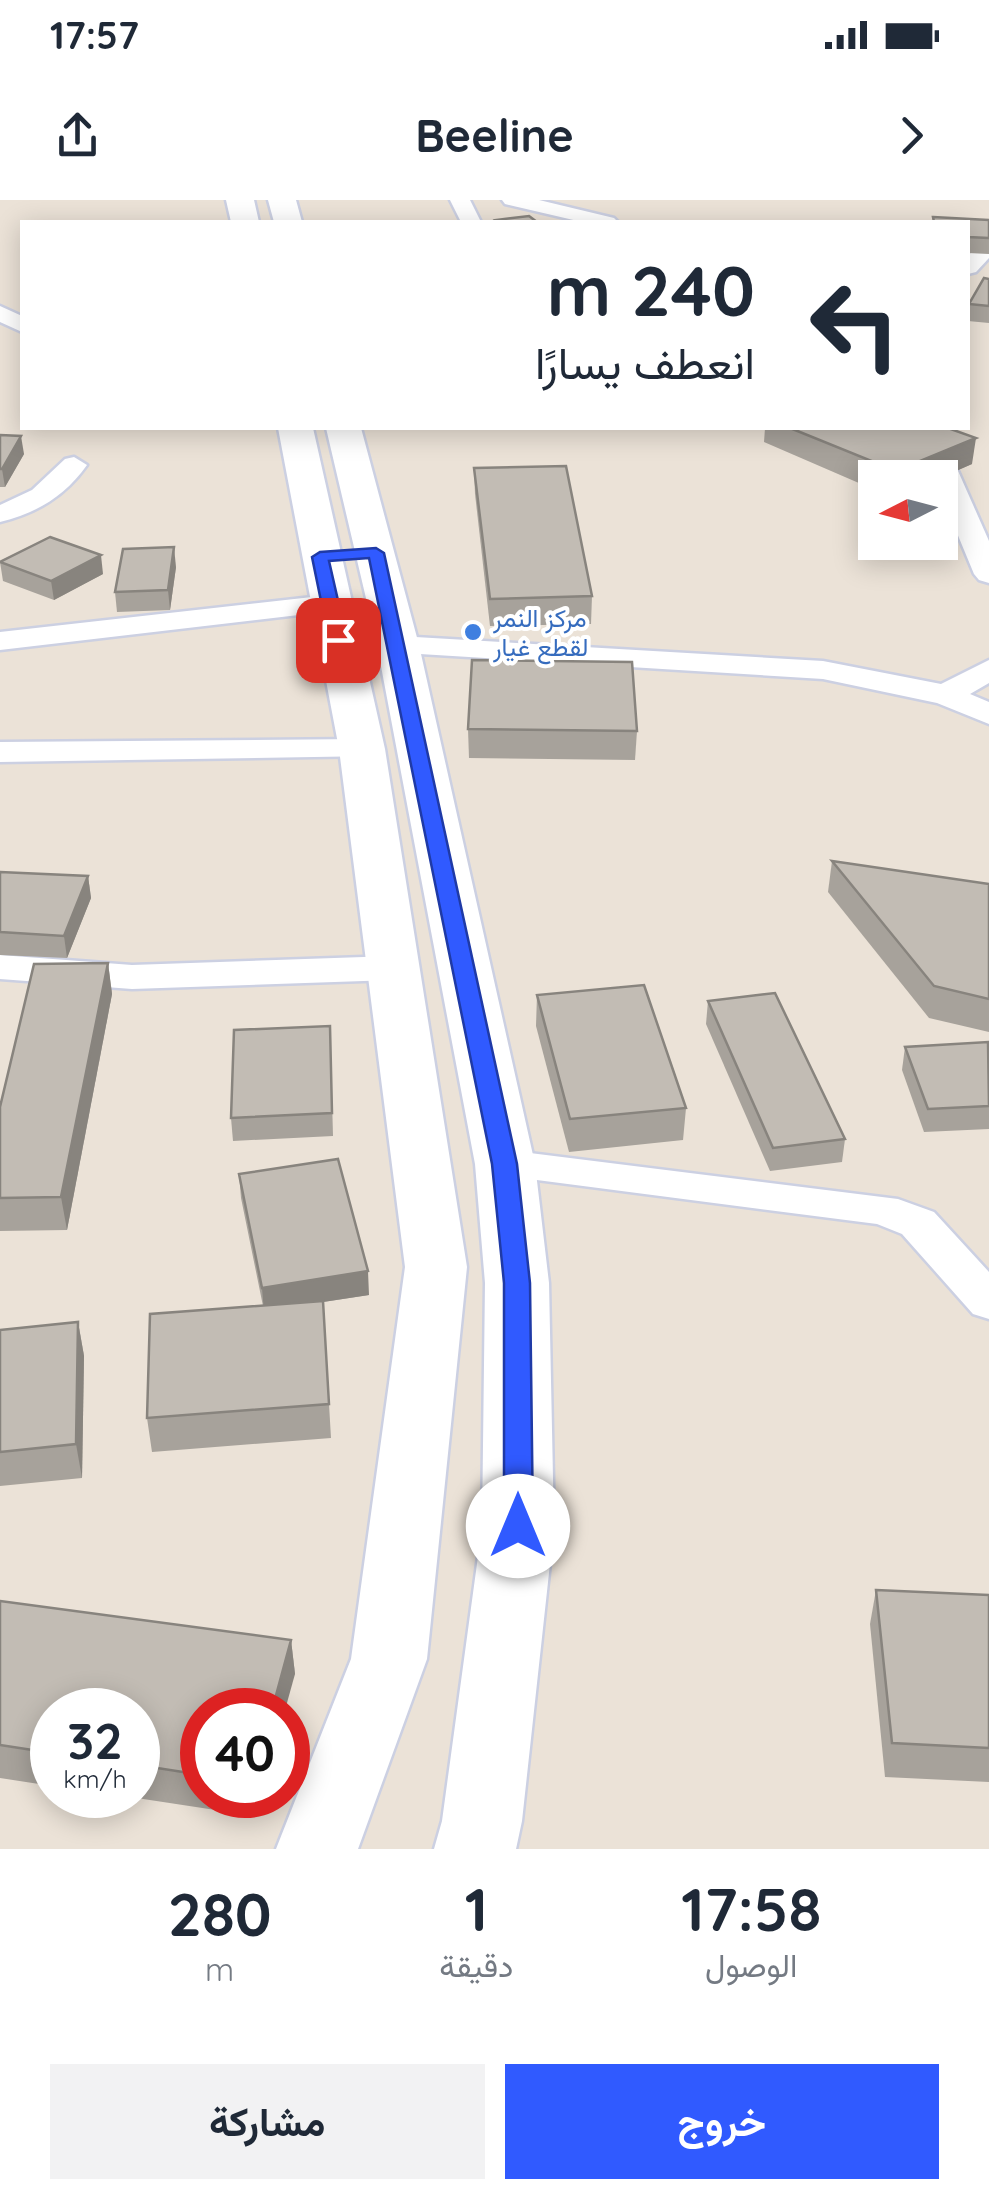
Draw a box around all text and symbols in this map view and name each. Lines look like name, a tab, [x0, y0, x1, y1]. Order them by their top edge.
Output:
text: 17:57	[50, 11, 139, 59]
text: Beeline	[415, 107, 574, 163]
icon: share	[50, 108, 105, 163]
icon: forward	[884, 108, 939, 163]
text: 240 m	[547, 246, 755, 334]
icon: left	[790, 260, 920, 390]
text: انعطف يسارًا	[535, 334, 755, 390]
north arrow	[858, 460, 958, 560]
map controls	[858, 460, 958, 560]
pin	[296, 598, 381, 683]
place label: مركز النمر لقطع غيار	[492, 602, 589, 665]
icon: arrive	[311, 613, 366, 668]
marker: مركز النمر لقطع غيار	[462, 621, 484, 643]
position arrow	[466, 1474, 570, 1578]
speed limit sign: 40	[180, 1688, 310, 1818]
text: 32	[67, 1709, 123, 1772]
text: km/h	[63, 1763, 127, 1794]
text: 1	[465, 1871, 488, 1946]
text: 17:58	[681, 1871, 821, 1946]
text: 280	[168, 1876, 272, 1951]
text: دقيقة	[439, 1945, 513, 1985]
text: الوصول	[705, 1945, 797, 1985]
text: m	[205, 1949, 234, 1989]
button: مشاركة	[50, 2064, 485, 2179]
button: خروج	[505, 2064, 939, 2179]

